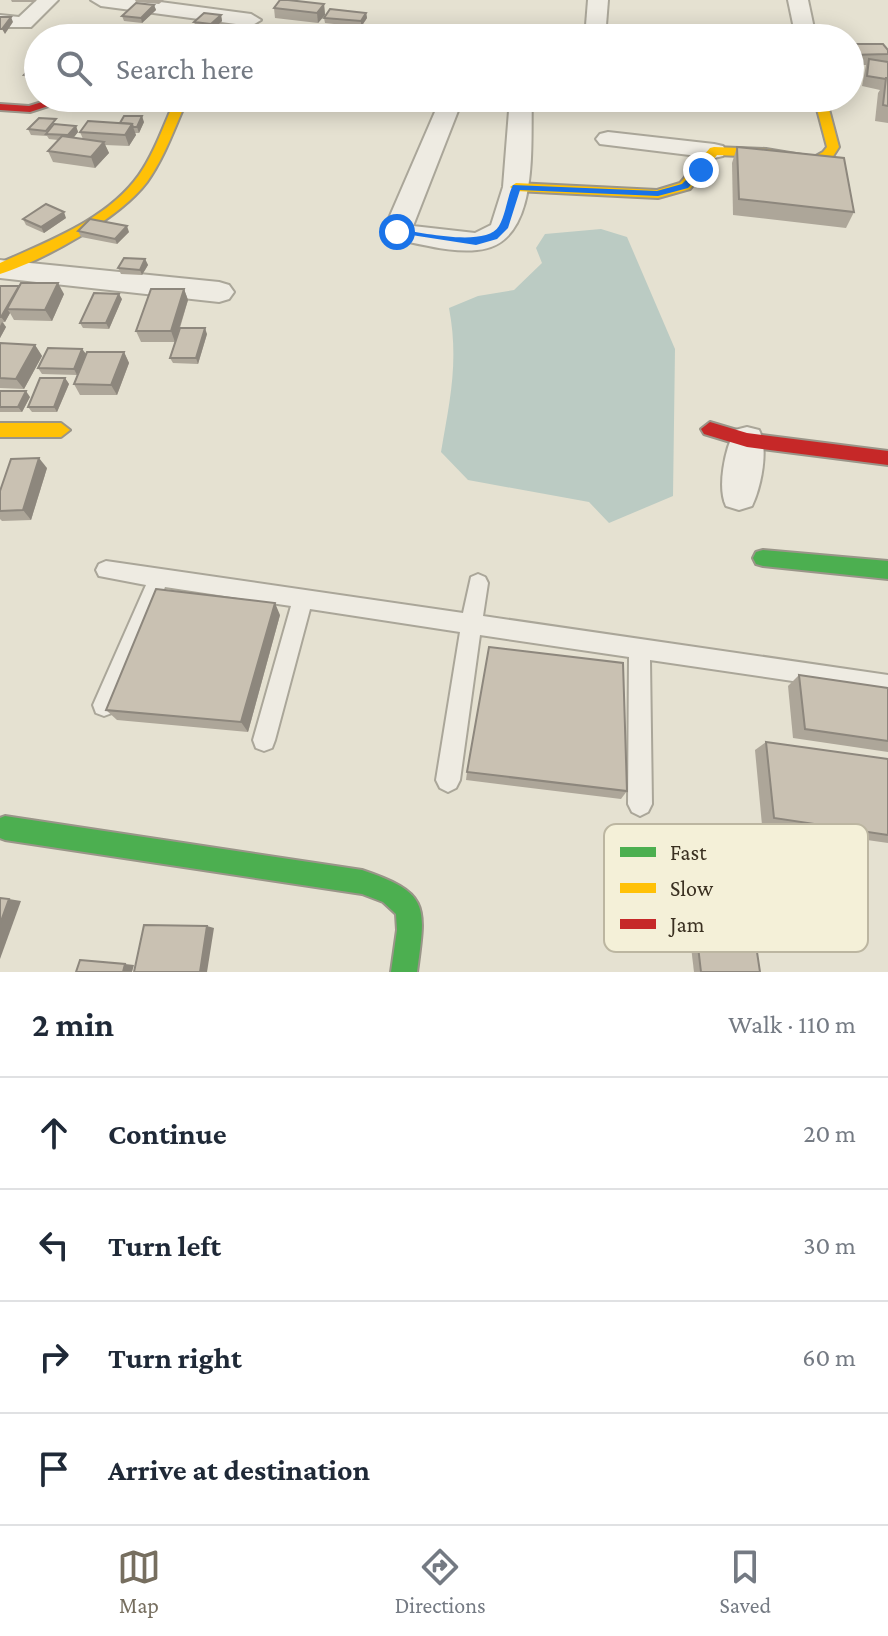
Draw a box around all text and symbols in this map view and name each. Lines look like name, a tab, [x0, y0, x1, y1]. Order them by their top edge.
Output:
search box	[24, 24, 864, 112]
icon: search	[52, 46, 96, 90]
text: Search here	[116, 52, 254, 85]
route end	[683, 152, 719, 188]
route start	[379, 214, 415, 250]
legend	[604, 824, 868, 952]
text: Fast	[670, 840, 707, 865]
text: Slow	[670, 876, 714, 901]
text: Jam	[668, 912, 705, 937]
text: 2 min	[32, 1006, 114, 1043]
text: Walk · 110 m	[728, 1010, 856, 1039]
icon: ahead	[32, 1111, 76, 1155]
text: Continue	[108, 1117, 227, 1150]
text: 20 m	[803, 1119, 856, 1148]
icon: left	[32, 1223, 76, 1267]
text: Turn left	[108, 1229, 221, 1262]
text: 30 m	[803, 1231, 856, 1260]
icon: right	[32, 1335, 76, 1379]
text: Turn right	[108, 1341, 242, 1374]
text: 60 m	[802, 1343, 856, 1372]
icon: arrive	[32, 1447, 76, 1491]
text: Arrive at destination	[108, 1453, 370, 1486]
tab: Map	[117, 1545, 161, 1618]
tab: Directions	[395, 1545, 486, 1618]
tab: Saved	[720, 1545, 771, 1618]

